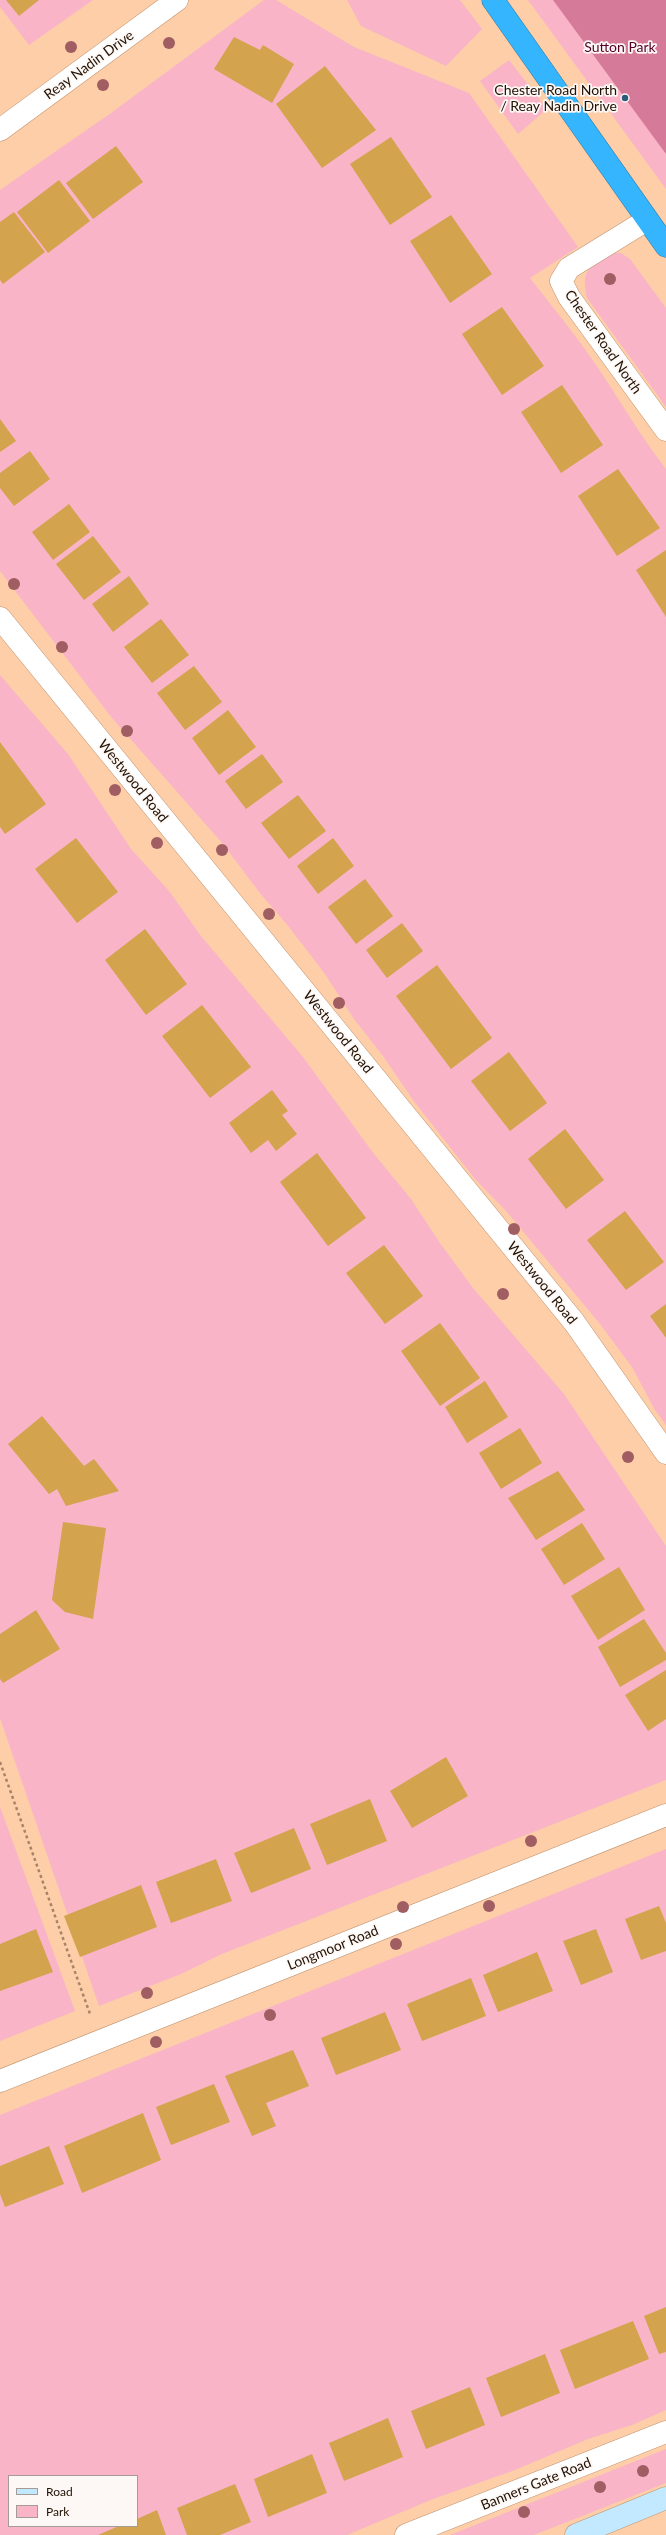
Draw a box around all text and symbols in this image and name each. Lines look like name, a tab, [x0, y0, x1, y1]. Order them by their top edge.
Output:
street label: Reay Nadin Drive	[41, 27, 137, 103]
park label: Sutton Park	[584, 39, 656, 55]
place label: Chester Road North / Reay Nadin Drive	[494, 82, 617, 114]
marker: Chester Road North / Reay Nadin Drive	[620, 93, 630, 103]
street label: Chester Road North	[561, 287, 645, 397]
street label: Westwood Road	[95, 736, 171, 826]
street label: Westwood Road	[300, 987, 376, 1077]
street label: Westwood Road	[504, 1238, 580, 1328]
street label: Longmoor Road	[285, 1922, 381, 1974]
street label: Banners Gate Road	[478, 2454, 594, 2514]
legend	[8, 2475, 138, 2527]
text: Road	[46, 2484, 73, 2499]
text: Park	[46, 2504, 69, 2519]

